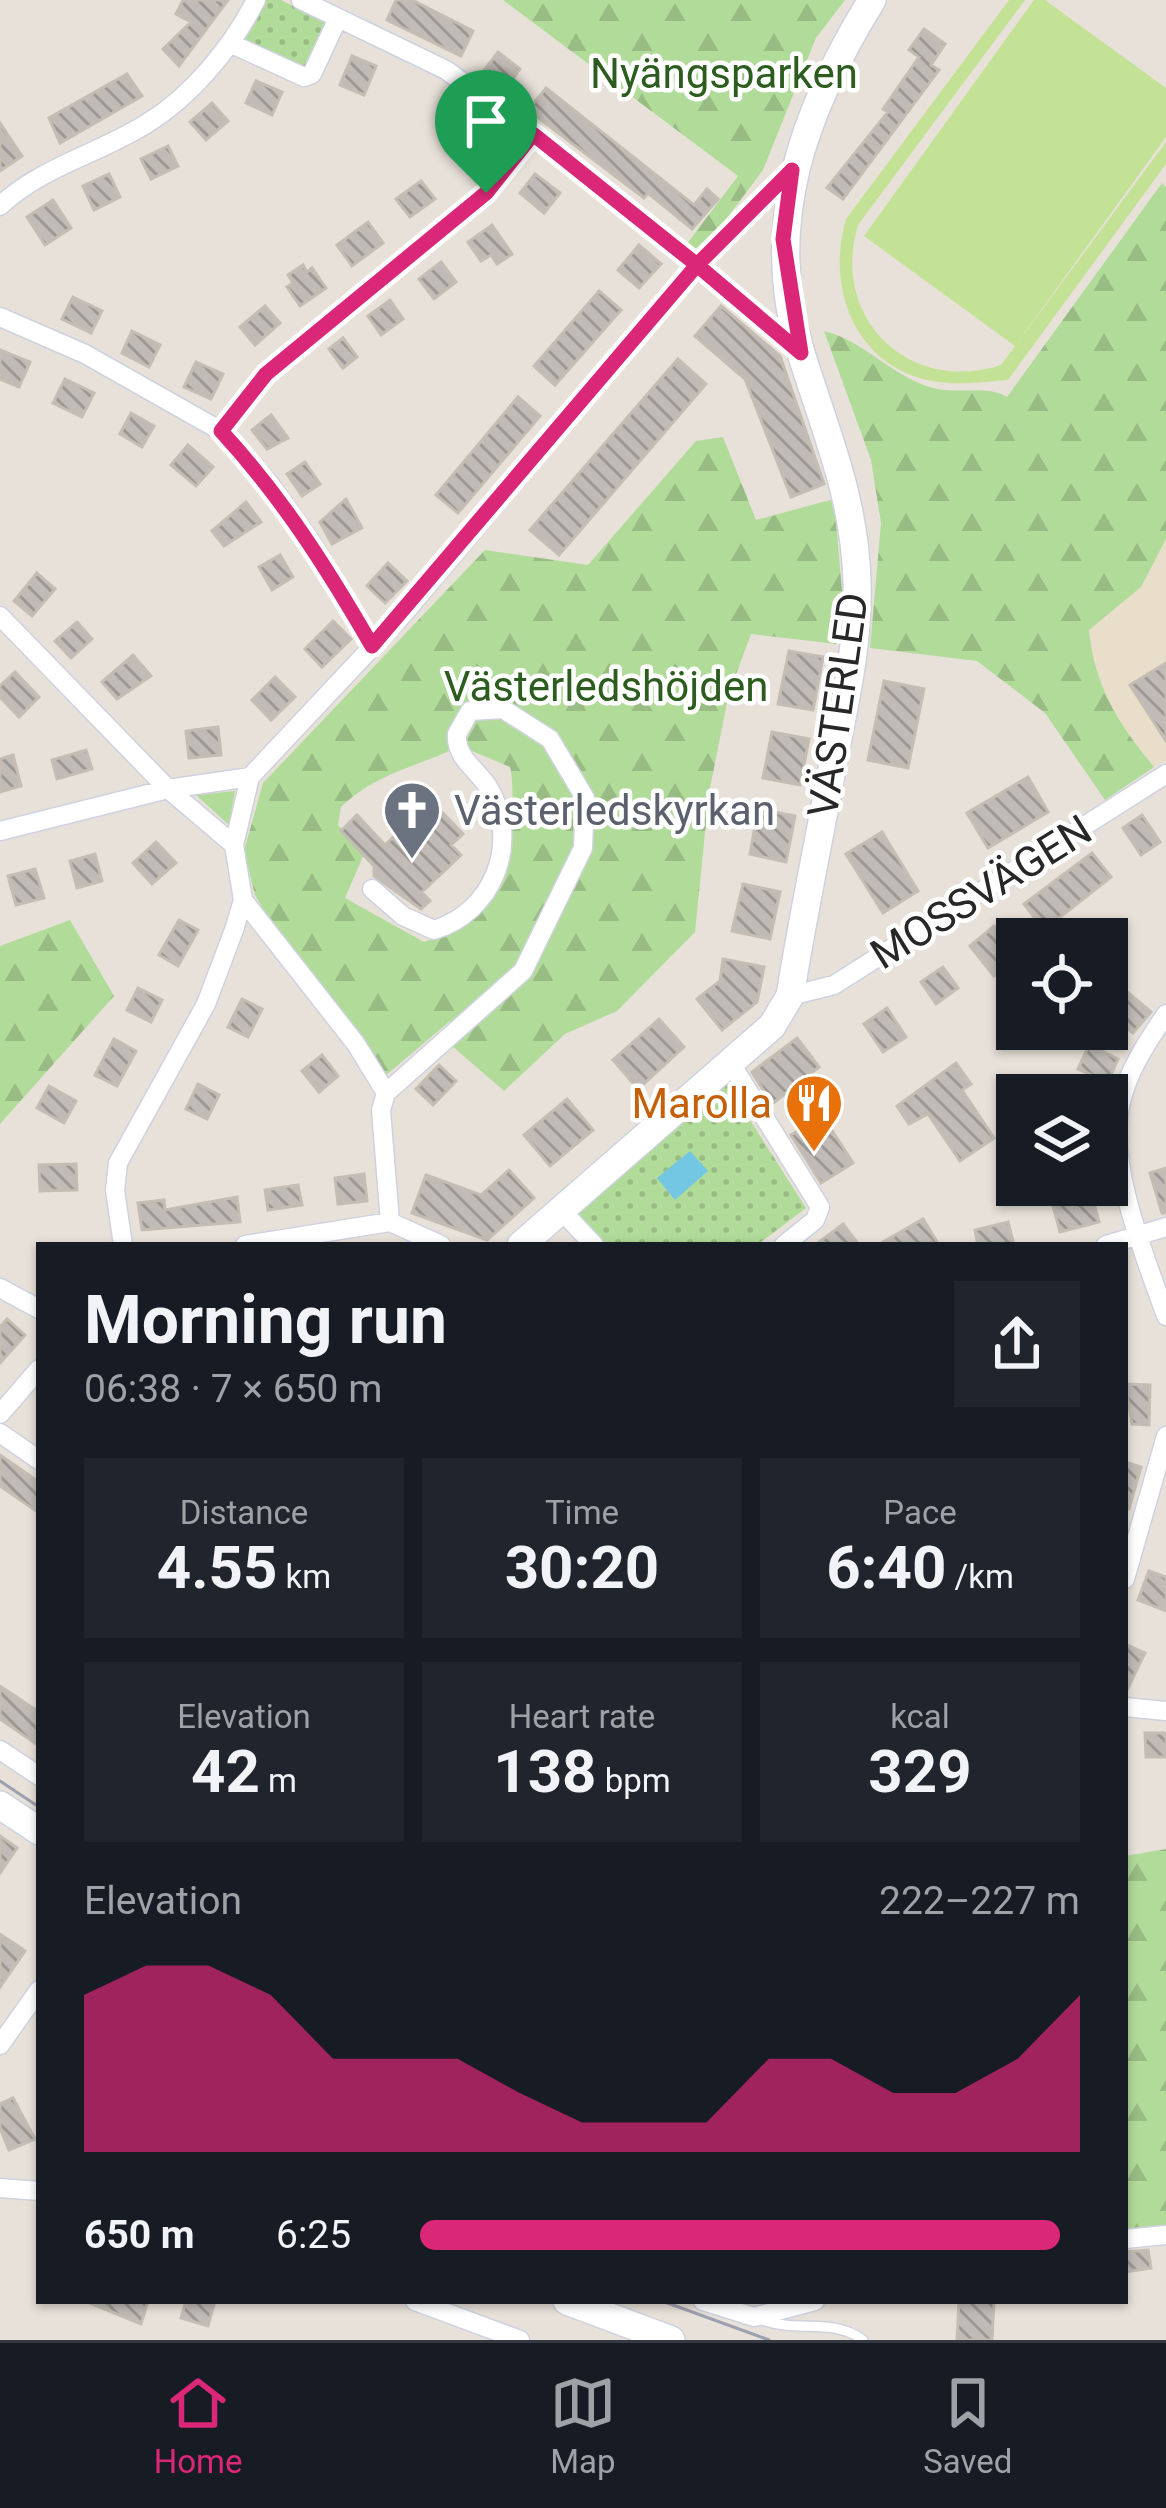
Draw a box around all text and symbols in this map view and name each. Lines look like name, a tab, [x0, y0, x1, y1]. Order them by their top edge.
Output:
park label: Nyängsparken	[590, 49, 858, 98]
pin	[435, 70, 537, 193]
icon: arrive	[453, 88, 519, 154]
street label: VÄSTERLED	[798, 589, 878, 821]
park label: Västerledshöjden	[444, 662, 768, 711]
church icon: Västerledskyrkan	[381, 779, 443, 861]
place label: Västerledskyrkan	[454, 786, 775, 835]
street label: MOSSVÄGEN	[862, 805, 1100, 979]
map controls	[996, 918, 1128, 1206]
button: locate	[996, 918, 1128, 1050]
restaurant icon: Marolla	[783, 1072, 845, 1154]
button: layers	[996, 1074, 1128, 1206]
place label: Marolla	[631, 1079, 772, 1128]
button: share	[954, 1281, 1080, 1407]
text: Morning run	[84, 1282, 447, 1359]
text: 06:38 · 7 × 650 m	[84, 1366, 382, 1412]
text: Distance	[180, 1493, 308, 1532]
text: Time	[545, 1493, 619, 1532]
text: Pace	[883, 1493, 957, 1532]
text: 4.55	[157, 1532, 277, 1603]
text: 30:20	[505, 1532, 659, 1603]
text: 6:40	[826, 1532, 946, 1603]
text: km	[277, 1557, 331, 1596]
text: /km	[946, 1557, 1014, 1596]
text: Elevation	[177, 1697, 311, 1736]
text: Heart rate	[509, 1697, 655, 1736]
text: kcal	[890, 1697, 950, 1736]
text: 42	[191, 1736, 260, 1807]
text: 138	[493, 1736, 597, 1807]
text: 329	[868, 1736, 972, 1807]
text: m	[260, 1761, 297, 1800]
text: bpm	[597, 1761, 671, 1800]
text: Elevation	[84, 1878, 242, 1924]
text: 222–227 m	[879, 1878, 1080, 1924]
text: 650 m	[84, 2212, 195, 2258]
text: 6:25	[276, 2212, 351, 2258]
tab: Home	[154, 2370, 242, 2481]
tab: Map	[550, 2370, 616, 2481]
tab: Saved	[923, 2370, 1012, 2481]

